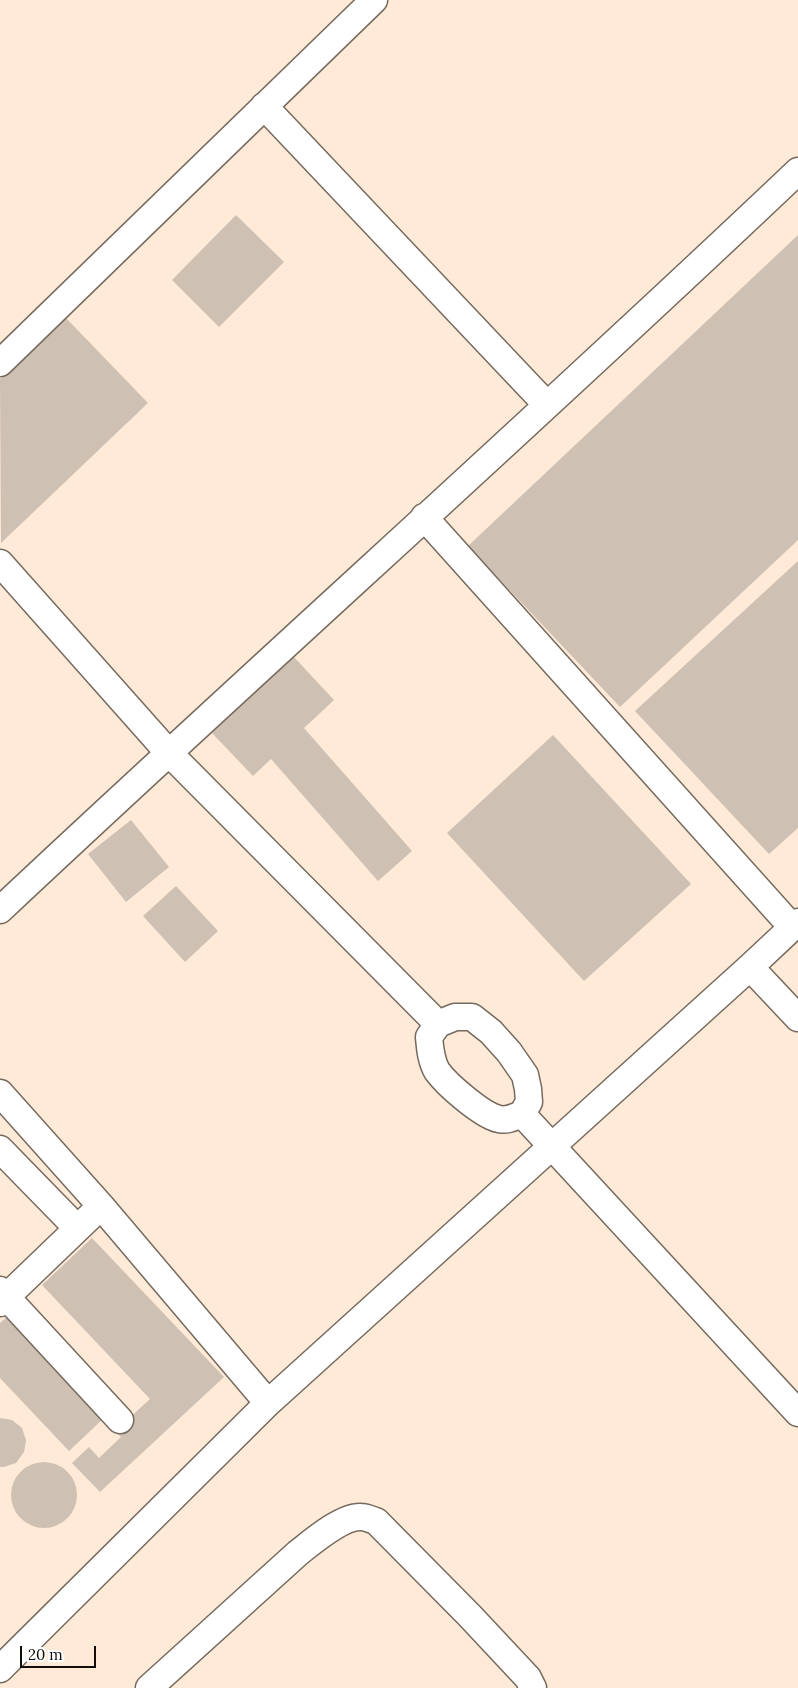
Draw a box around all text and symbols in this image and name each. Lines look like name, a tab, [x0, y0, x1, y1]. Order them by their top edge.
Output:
scale bar	[22, 1636, 99, 1668]
text: 20 m	[28, 1645, 63, 1664]

